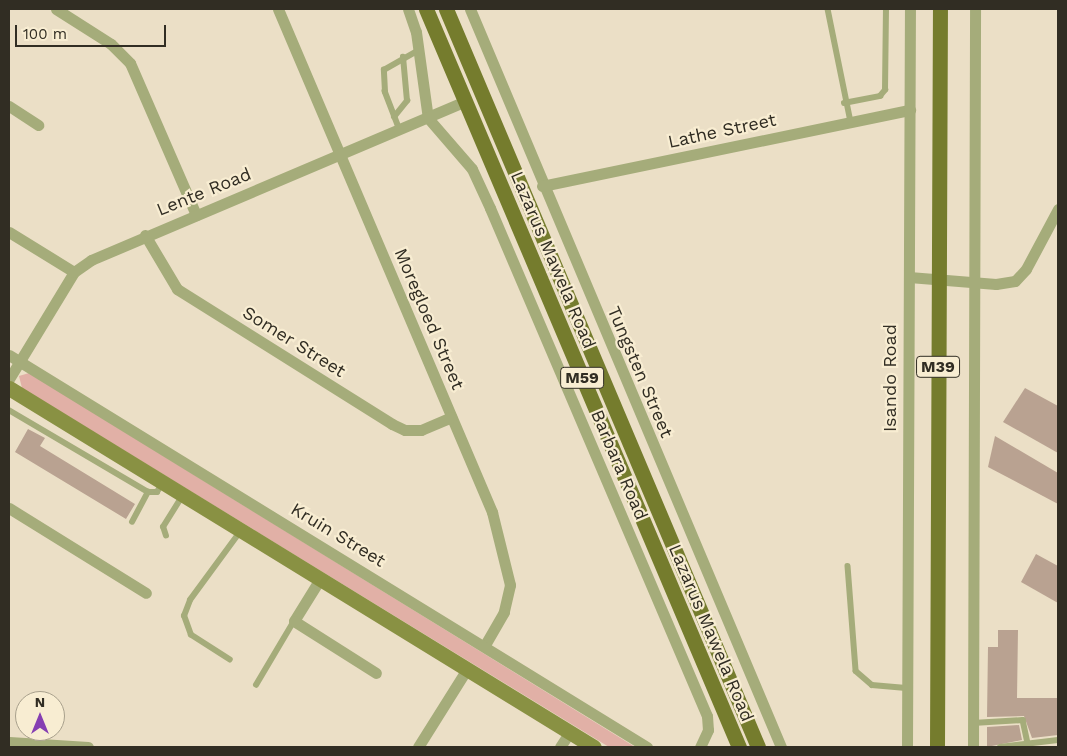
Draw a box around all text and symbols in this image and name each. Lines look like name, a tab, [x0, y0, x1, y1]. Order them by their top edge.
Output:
scale bar	[18, 15, 169, 47]
text: 100 m	[23, 25, 67, 43]
street label: Lathe Street	[666, 109, 778, 153]
street label: Lente Road	[154, 163, 254, 221]
street label: Lazarus Mawela Road	[506, 168, 600, 352]
street label: Moregloed Street	[389, 245, 469, 393]
street label: Somer Street	[238, 302, 350, 382]
street label: Tungsten Street	[603, 303, 677, 441]
street label: Isando Road	[879, 324, 901, 432]
road number: M39	[916, 354, 960, 381]
road number: M59	[560, 364, 604, 392]
street label: Barbara Road	[586, 406, 652, 524]
street label: Kruin Street	[287, 498, 389, 572]
street label: Lazarus Mawela Road	[664, 541, 758, 725]
north arrow	[15, 691, 65, 741]
text: N	[35, 694, 45, 710]

